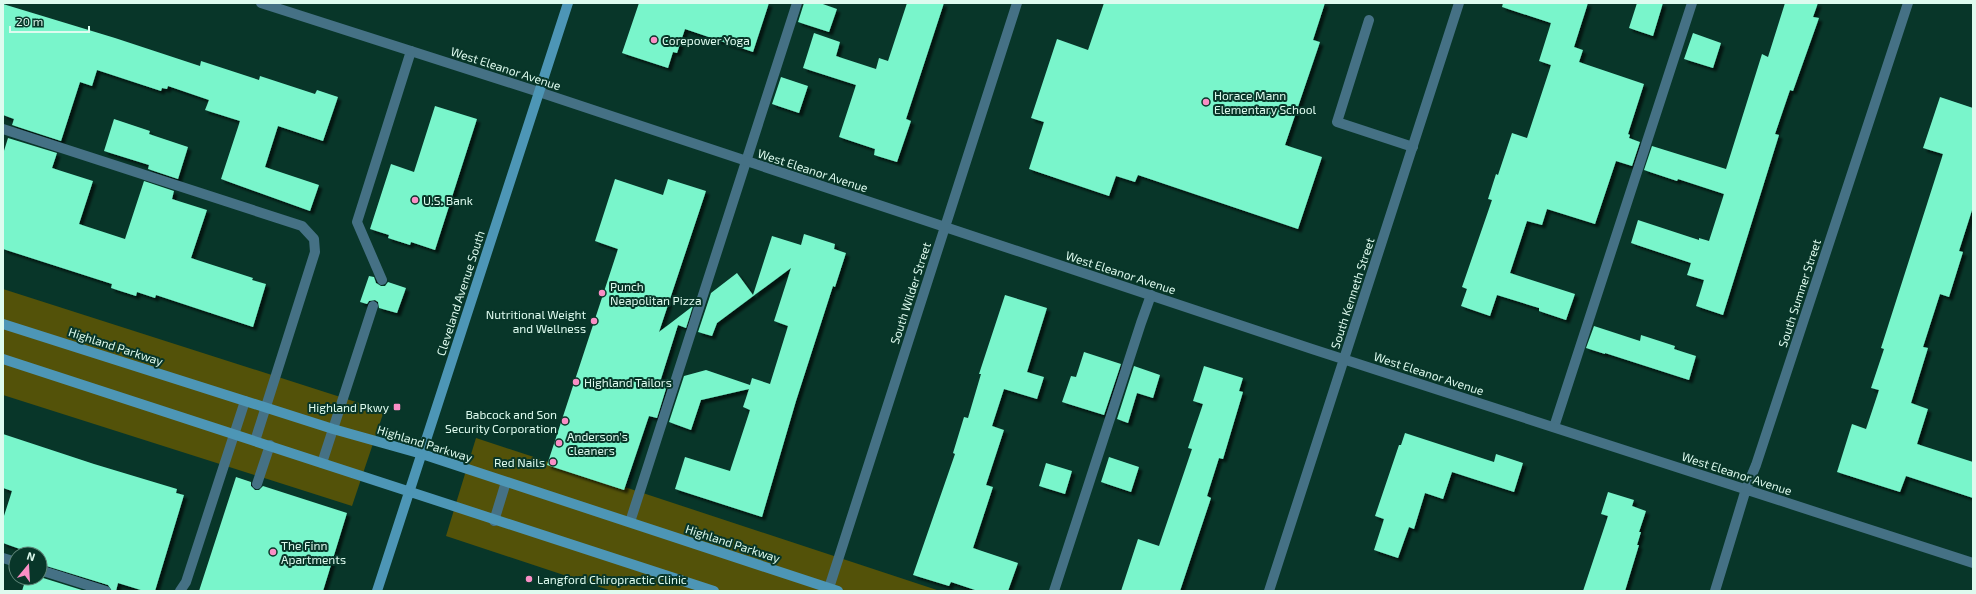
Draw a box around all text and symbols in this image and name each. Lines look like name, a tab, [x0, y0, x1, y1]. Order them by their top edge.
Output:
scale bar	[10, 8, 89, 34]
text: 20 m	[16, 14, 43, 28]
place label: Corepower Yoga	[662, 33, 750, 47]
marker: Corepower Yoga	[649, 35, 659, 45]
street label: West Eleanor Avenue	[449, 44, 563, 92]
place label: Horace Mann Elementary School	[1214, 88, 1317, 116]
marker: Horace Mann Elementary School	[1201, 97, 1211, 107]
street label: West Eleanor Avenue	[756, 146, 870, 194]
place label: U.S. Bank	[423, 193, 473, 207]
marker: U.S. Bank	[410, 195, 420, 205]
street label: Cleveland Avenue South	[433, 229, 487, 357]
street label: South Kenneth Street	[1327, 235, 1377, 350]
street label: South Sumner Street	[1775, 237, 1823, 349]
street label: South Wilder Street	[887, 240, 933, 346]
street label: West Eleanor Avenue	[1064, 248, 1178, 296]
place label: Punch Neapolitan Pizza	[610, 279, 702, 307]
marker: Punch Neapolitan Pizza	[597, 288, 607, 298]
place label: Nutritional Weight and Wellness	[486, 307, 586, 335]
marker: Nutritional Weight and Wellness	[589, 316, 599, 326]
street label: Highland Parkway	[67, 324, 166, 368]
street label: West Eleanor Avenue	[1372, 349, 1486, 397]
place label: Highland Tailors	[584, 375, 672, 389]
marker: Highland Tailors	[571, 377, 581, 387]
place label: Highland Pkwy	[308, 400, 390, 414]
marker: Highland Pkwy	[392, 402, 402, 412]
place label: Babcock and Son Security Corporation	[445, 407, 557, 435]
marker: Babcock and Son Security Corporation	[560, 416, 570, 426]
street label: Highland Parkway	[376, 422, 475, 464]
place label: Anderson's Cleaners	[567, 429, 628, 457]
marker: Anderson's Cleaners	[554, 438, 564, 448]
street label: West Eleanor Avenue	[1680, 449, 1794, 497]
place label: Red Nails	[494, 455, 545, 469]
marker: Red Nails	[548, 457, 558, 467]
street label: Highland Parkway	[684, 521, 783, 565]
place label: The Finn Apartments	[281, 538, 346, 566]
north arrow	[8, 546, 48, 586]
marker: The Finn Apartments	[268, 547, 278, 557]
text: N	[25, 549, 37, 563]
place label: Langford Chiropractic Clinic	[537, 572, 687, 586]
marker: Langford Chiropractic Clinic	[524, 574, 534, 584]

